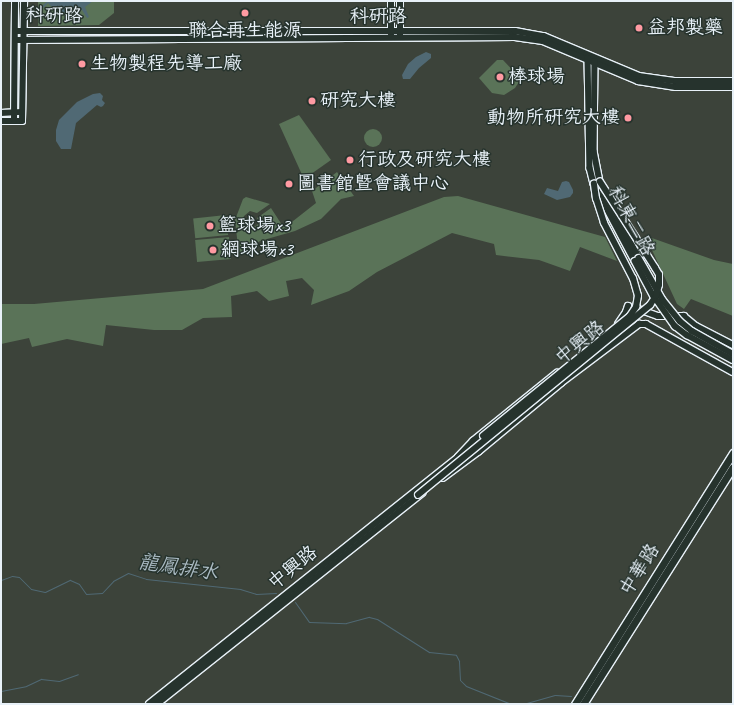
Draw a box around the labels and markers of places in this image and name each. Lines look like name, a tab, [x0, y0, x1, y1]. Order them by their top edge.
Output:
marker: 聯合再生能源	[240, 8, 250, 18]
place label: 益邦製藥	[647, 17, 723, 39]
place label: 聯合再生能源	[188, 20, 302, 42]
marker: 益邦製藥	[634, 23, 644, 33]
place label: 生物製程先導工廠	[90, 53, 242, 75]
marker: 生物製程先導工廠	[77, 59, 87, 69]
place label: 棒球場	[508, 66, 565, 88]
marker: 棒球場	[495, 72, 505, 82]
place label: 研究大樓	[320, 90, 396, 112]
marker: 研究大樓	[307, 96, 317, 106]
place label: 動物所研究大樓	[487, 107, 620, 129]
marker: 動物所研究大樓	[623, 113, 633, 123]
place label: 行政及研究大樓	[358, 149, 491, 171]
marker: 行政及研究大樓	[345, 155, 355, 165]
place label: 圖書館暨會議中心	[297, 173, 449, 195]
marker: 圖書館暨會議中心	[284, 179, 294, 189]
place label: 籃球場x3	[218, 215, 290, 237]
marker: 籃球場x3	[205, 221, 215, 231]
place label: 網球場x3	[221, 239, 293, 261]
marker: 網球場x3	[208, 245, 218, 255]

